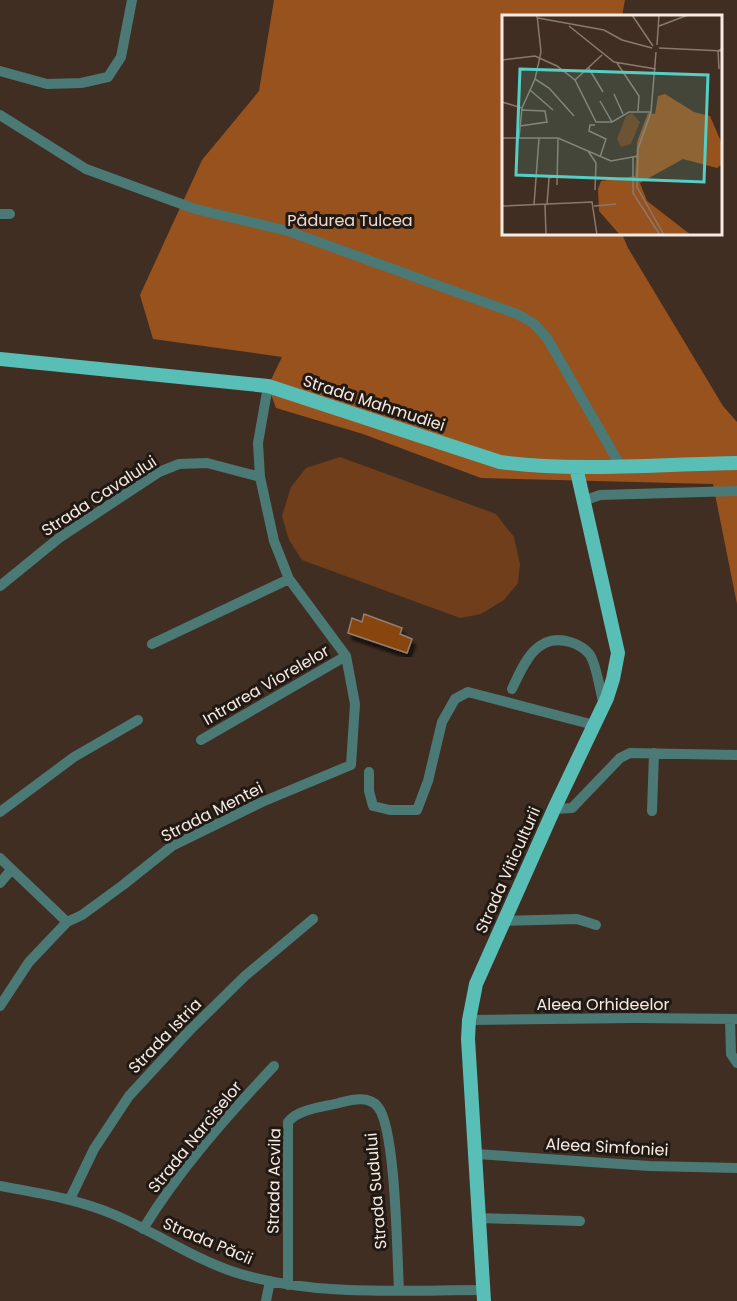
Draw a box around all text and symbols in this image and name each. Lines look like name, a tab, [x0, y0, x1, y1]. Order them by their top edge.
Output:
inset map	[502, 15, 722, 236]
park label: Pădurea Tulcea	[287, 209, 413, 232]
street label: Strada Mahmudiei	[300, 369, 448, 437]
street label: Strada Cavalului	[37, 450, 161, 542]
street label: Intrarea Viorelelor	[198, 639, 334, 731]
street label: Strada Mentei	[157, 776, 267, 848]
street label: Strada Viticulturii	[470, 803, 546, 937]
street label: Strada Istria	[123, 993, 207, 1079]
street label: Aleea Orhideelor	[536, 993, 670, 1016]
street label: Strada Narciselor	[143, 1076, 247, 1198]
street label: Strada Acvila	[262, 1128, 286, 1234]
street label: Strada Sudului	[359, 1132, 393, 1250]
street label: Aleea Simfoniei	[545, 1132, 669, 1162]
street label: Strada Păcii	[160, 1212, 256, 1270]

